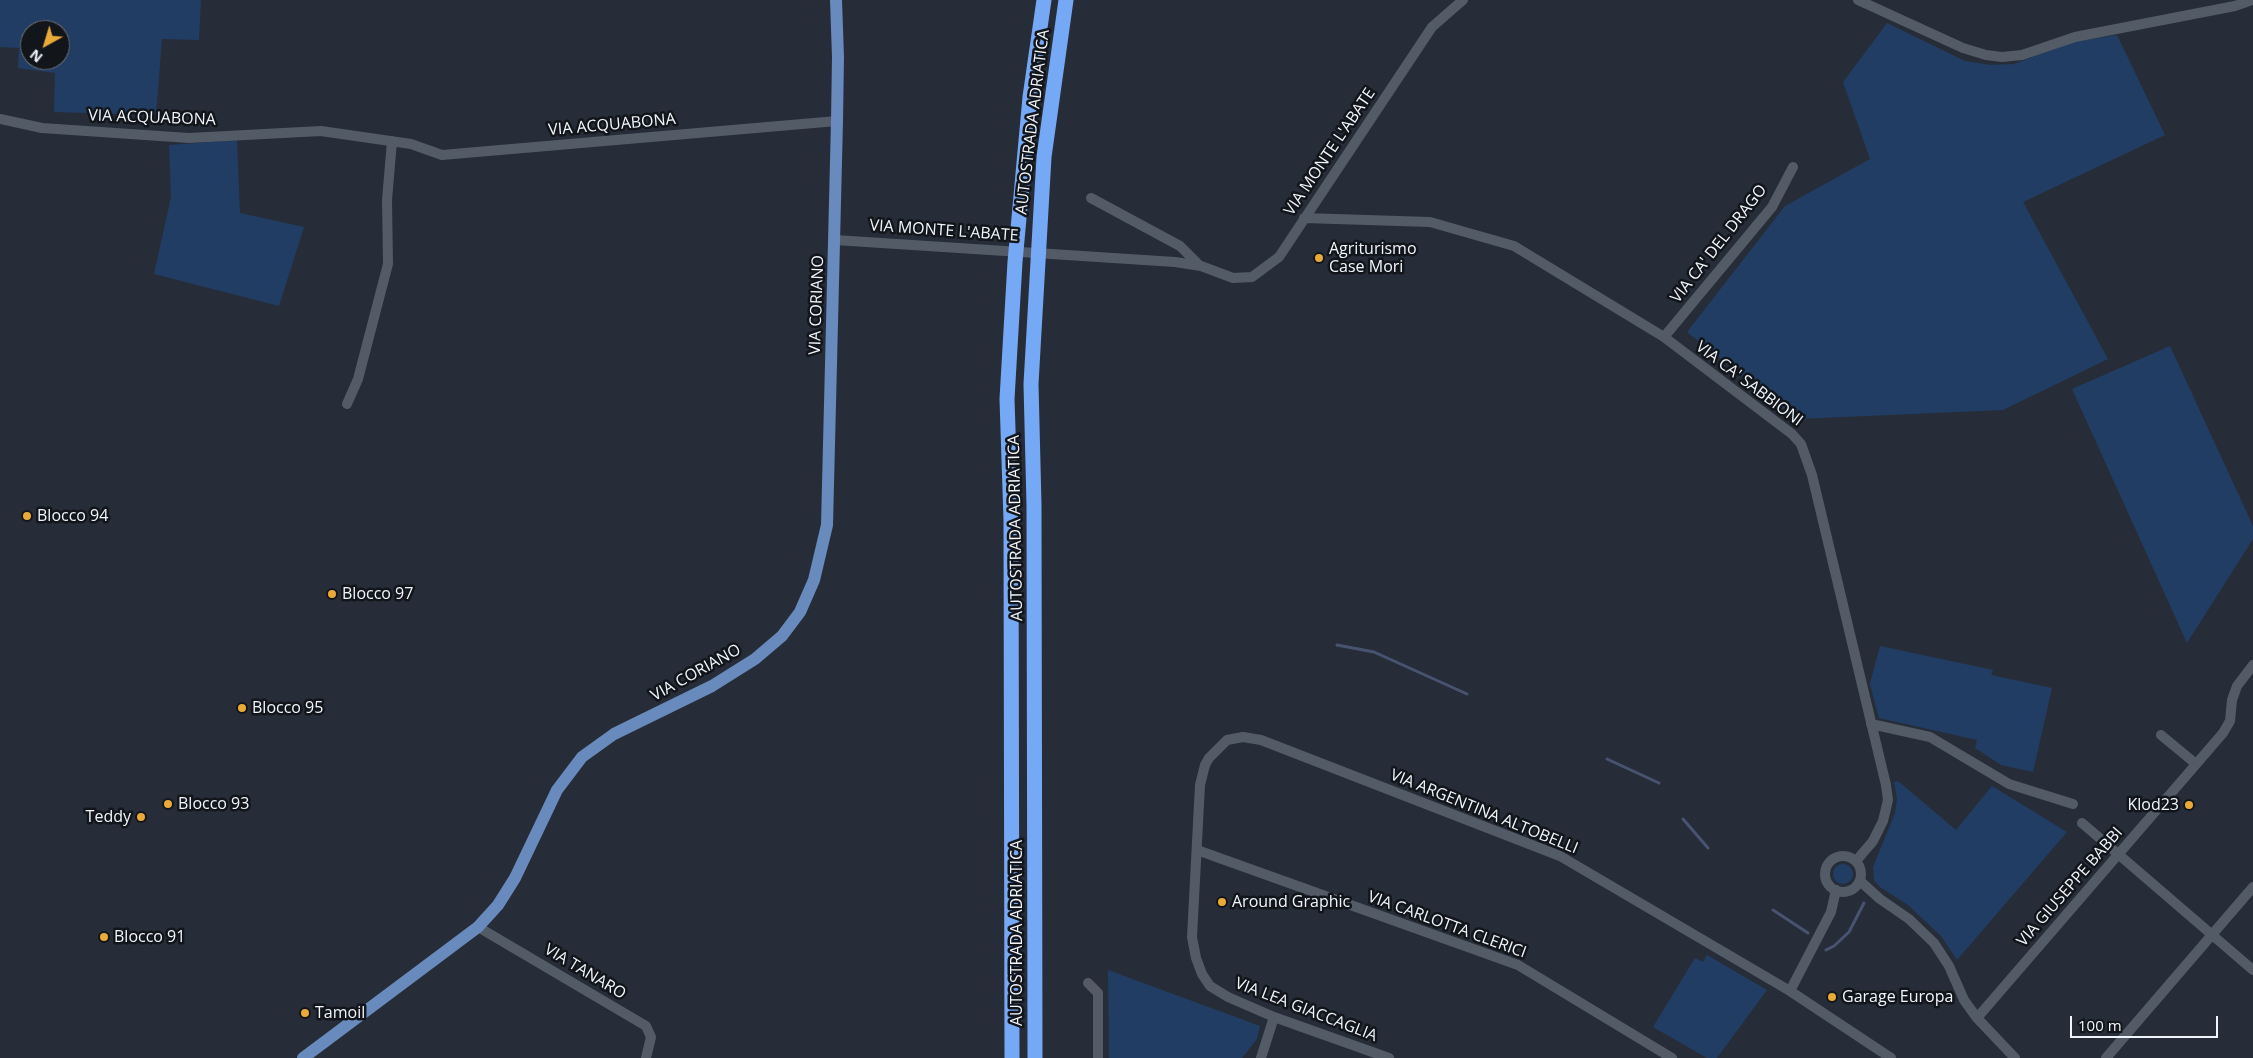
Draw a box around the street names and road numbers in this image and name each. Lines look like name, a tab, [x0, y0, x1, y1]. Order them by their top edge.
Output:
street label: AUTOSTRADA ADRIATICA	[1012, 28, 1054, 216]
street label: VIA MONTE L'ABATE	[1280, 85, 1380, 219]
street label: VIA ACQUABONA	[88, 106, 216, 130]
street label: VIA ACQUABONA	[548, 110, 676, 140]
street label: VIA CA' DEL DRAGO	[1667, 181, 1771, 307]
street label: VIA MONTE L'ABATE	[869, 216, 1019, 246]
street label: VIA CORIANO	[806, 255, 828, 355]
street label: VIA CA' SABBIONI	[1692, 337, 1806, 431]
street label: AUTOSTRADA ADRIATICA	[1005, 435, 1027, 621]
street label: VIA CORIANO	[648, 640, 744, 706]
street label: VIA ARGENTINA ALTOBELLI	[1387, 766, 1581, 858]
street label: VIA GIUSEPPE BABBI	[2013, 823, 2127, 951]
street label: AUTOSTRADA ADRIATICA	[1007, 840, 1027, 1026]
street label: VIA CARLOTTA CLERICI	[1365, 887, 1529, 963]
street label: VIA TANARO	[541, 940, 629, 1004]
street label: VIA LEA GIACCAGLIA	[1232, 974, 1380, 1046]

